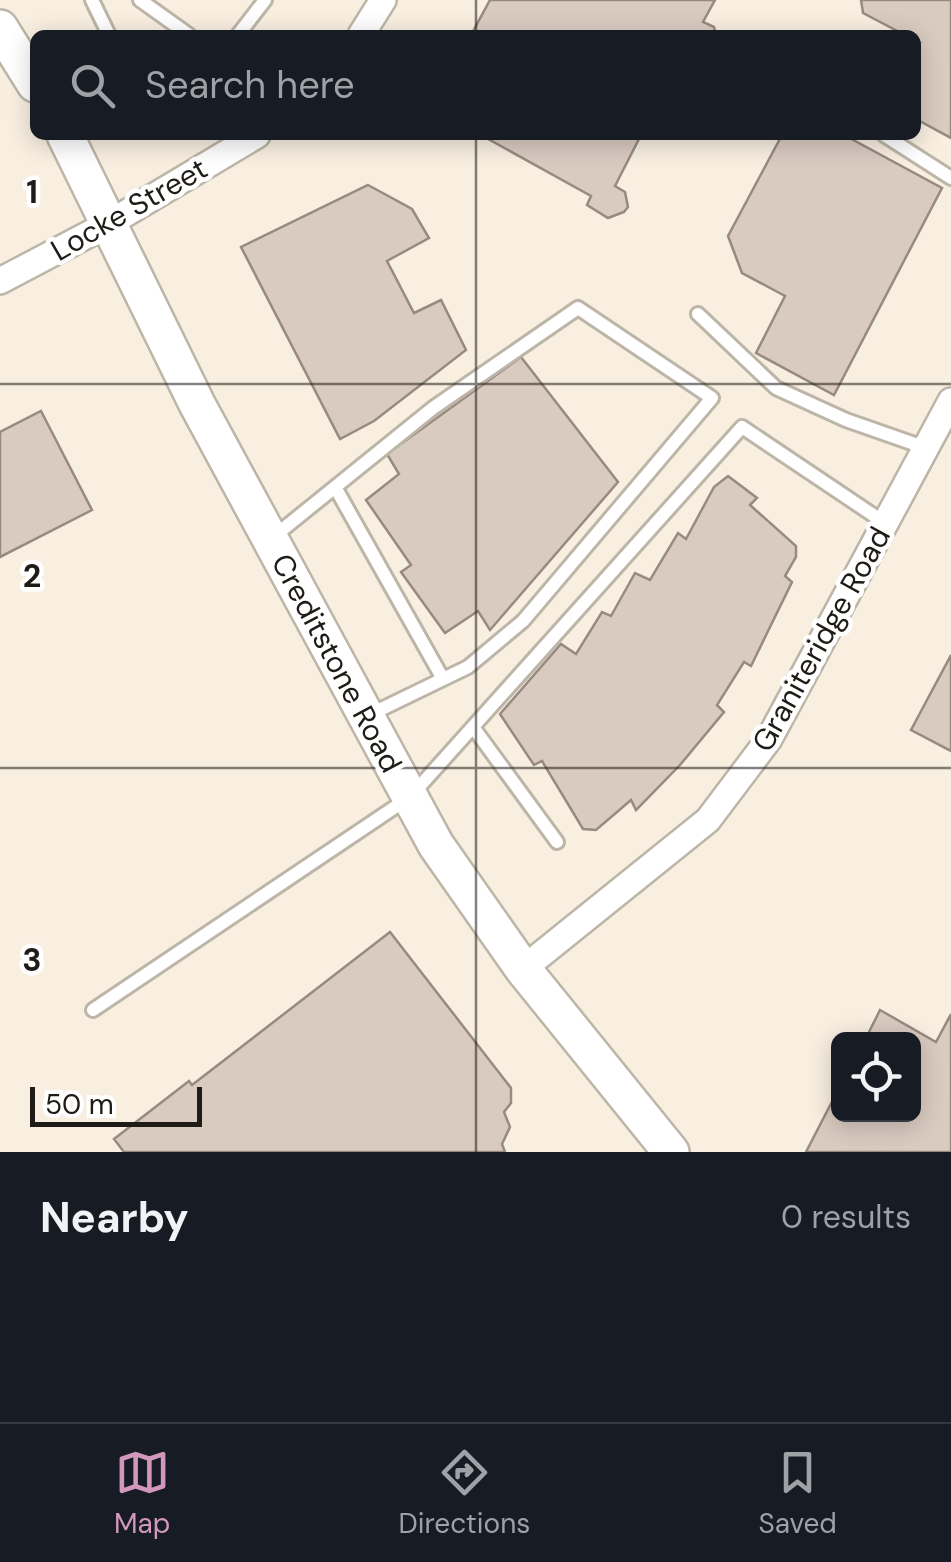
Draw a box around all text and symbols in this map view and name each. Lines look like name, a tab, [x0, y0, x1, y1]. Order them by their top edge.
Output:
search box	[30, 30, 921, 140]
icon: search	[65, 58, 120, 113]
text: Search here	[145, 60, 355, 110]
street label: Locke Street	[44, 149, 214, 269]
text: 1	[26, 171, 38, 213]
street label: Graniteridge Road	[743, 520, 899, 758]
street label: Creditstone Road	[263, 547, 411, 779]
text: 2	[23, 555, 41, 597]
text: 3	[22, 939, 42, 981]
map controls	[831, 1032, 921, 1122]
button: locate	[831, 1032, 921, 1122]
scale bar	[30, 1082, 202, 1126]
text: 50 m	[45, 1086, 114, 1123]
text: Nearby	[40, 1190, 189, 1245]
text: 0 results	[781, 1196, 911, 1238]
tab: Map	[114, 1445, 170, 1542]
tab: Directions	[399, 1445, 530, 1542]
tab: Saved	[758, 1445, 837, 1542]

